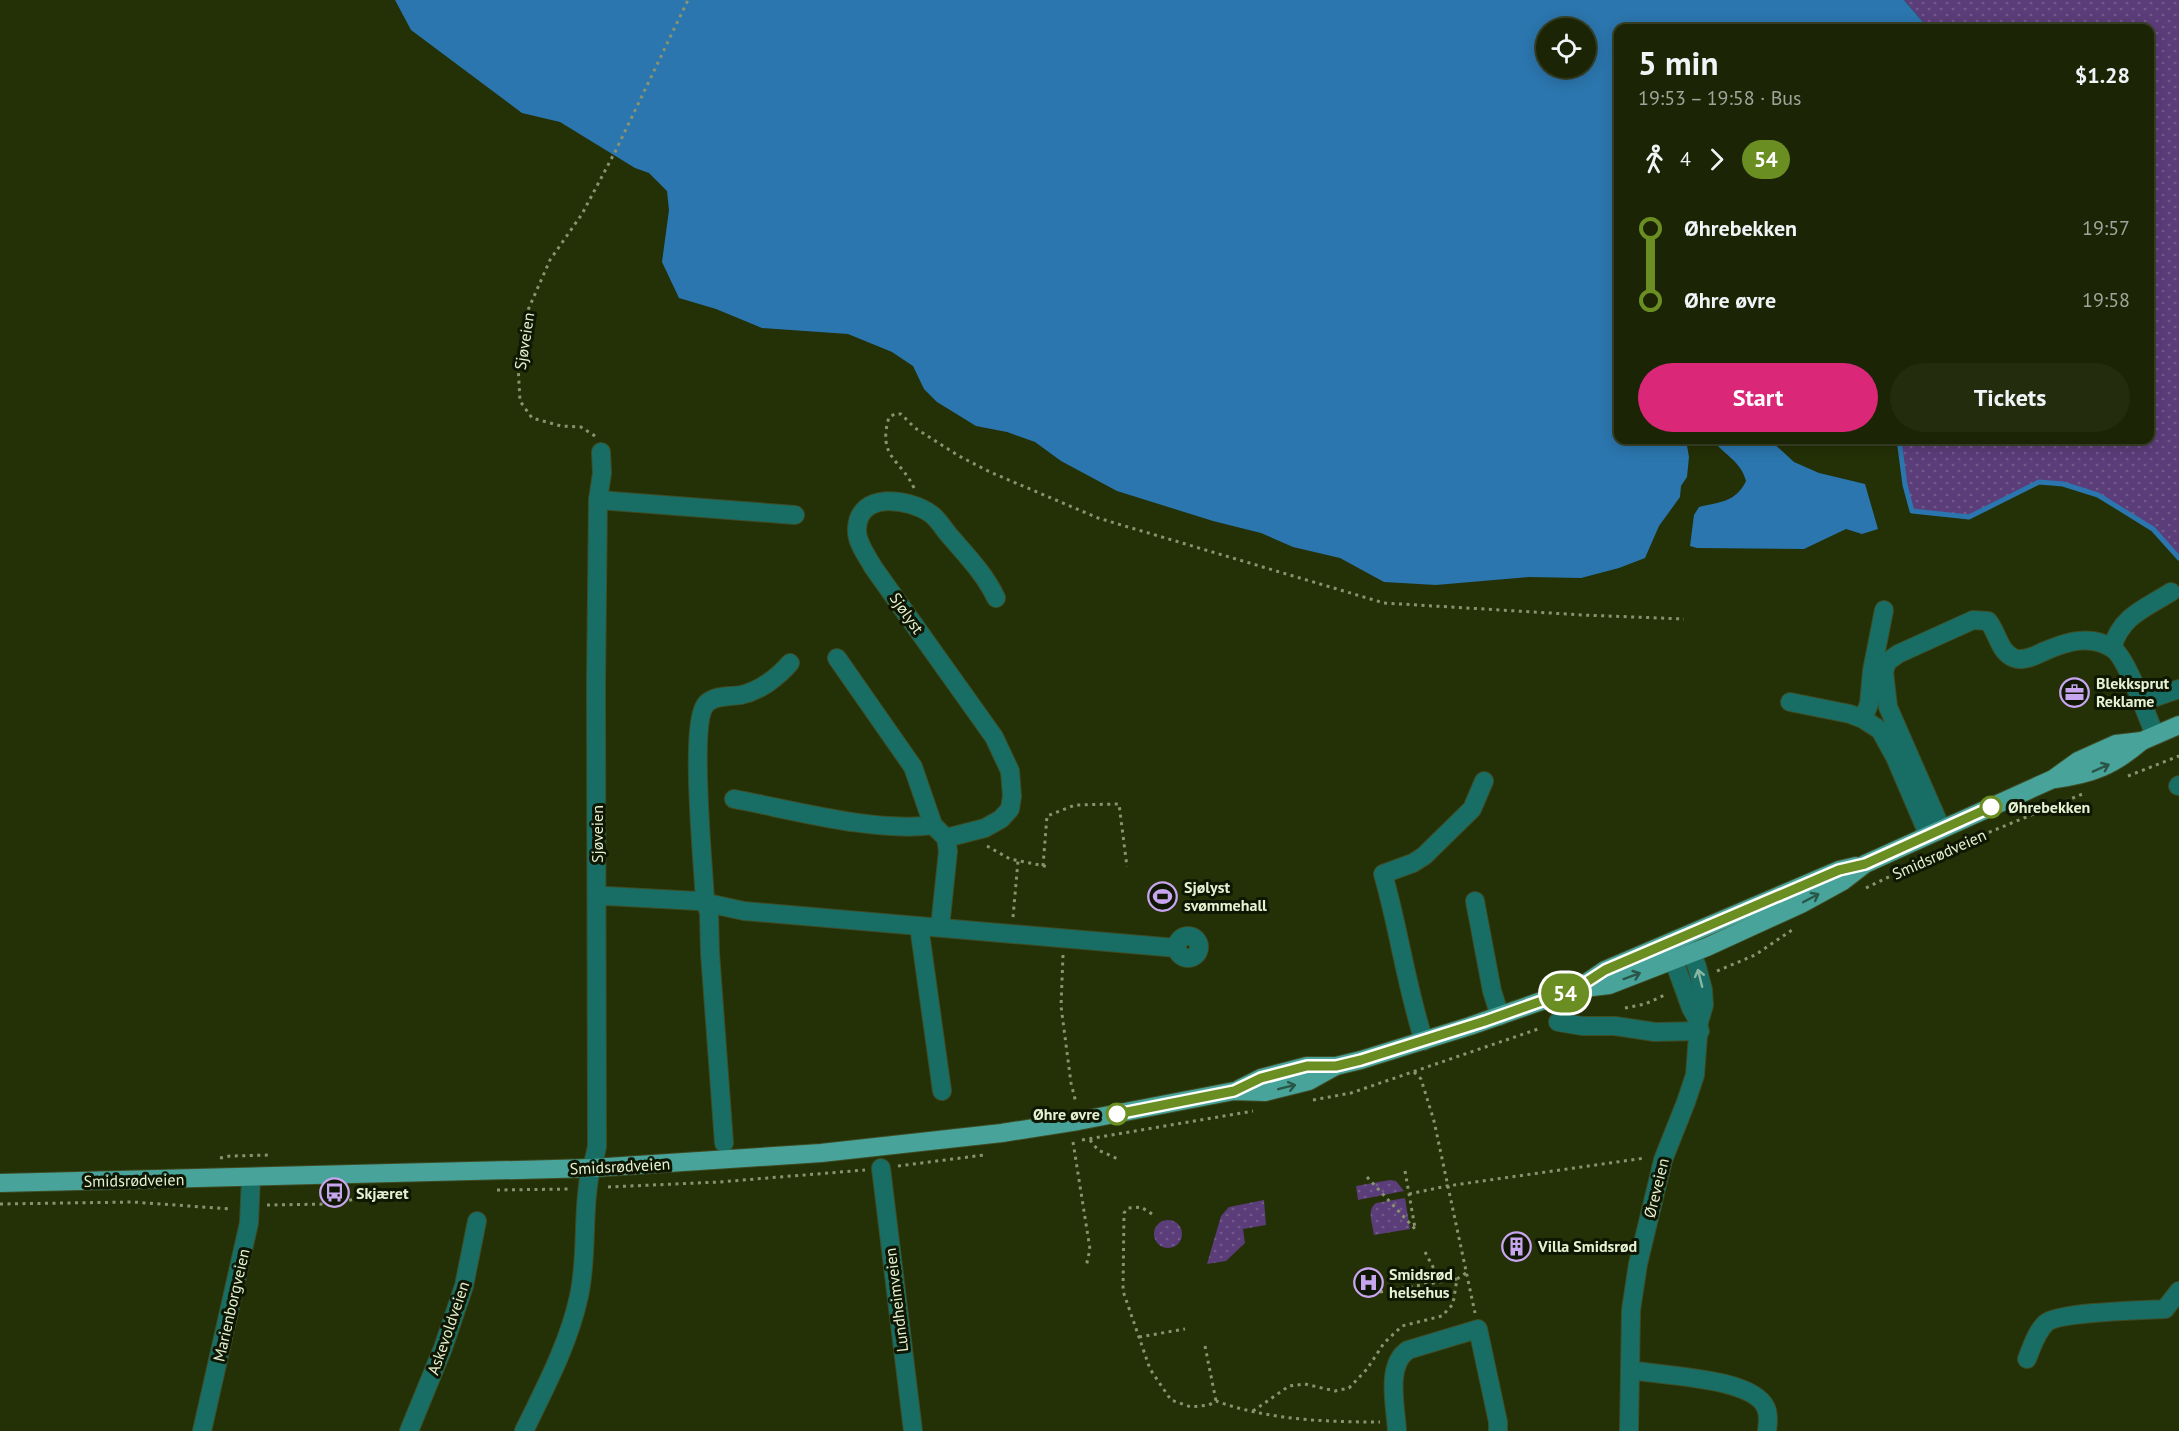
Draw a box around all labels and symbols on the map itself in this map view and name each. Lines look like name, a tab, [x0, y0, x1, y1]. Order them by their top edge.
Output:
street label: Sjøveien	[510, 311, 538, 371]
street label: Sjølyst	[886, 589, 929, 638]
place label: Blekksprut Reklame	[2096, 673, 2170, 711]
office icon: Blekksprut Reklame	[2059, 676, 2091, 708]
one-way arrow	[2091, 761, 2109, 773]
marker: Øhrebekken	[1980, 796, 2002, 818]
place label: Øhrebekken	[2008, 797, 2090, 817]
street label: Sjøveien	[587, 805, 607, 863]
street label: Smidsrødveien	[1889, 824, 1989, 884]
place label: Sjølyst svømmehall	[1184, 877, 1267, 915]
sports icon: Sjølyst svømmehall	[1147, 880, 1179, 912]
one-way arrow	[1802, 892, 1819, 904]
one-way arrow	[1693, 969, 1705, 988]
one-way arrow	[1623, 970, 1641, 981]
line badge: 54	[1538, 974, 1592, 1012]
one-way arrow	[1277, 1080, 1296, 1092]
marker: Øhre øvre	[1106, 1103, 1128, 1125]
place label: Øhre øvre	[1033, 1104, 1100, 1124]
street label: Smidsrødveien	[569, 1153, 671, 1179]
street label: Øreveien	[1639, 1156, 1673, 1220]
street label: Smidsrødveien	[84, 1169, 184, 1191]
bus stop icon: Skjæret	[319, 1177, 351, 1209]
place label: Skjæret	[356, 1183, 409, 1203]
building icon: Villa Smidsrød	[1501, 1230, 1533, 1262]
place label: Villa Smidsrød	[1537, 1236, 1637, 1256]
street label: Marienborgveien	[208, 1247, 254, 1363]
street label: Lundheimveien	[880, 1247, 912, 1353]
place label: Smidsrød helsehus	[1389, 1264, 1453, 1302]
hospital icon: Smidsrød helsehus	[1352, 1267, 1384, 1299]
street label: Askevoldveien	[423, 1279, 473, 1377]

